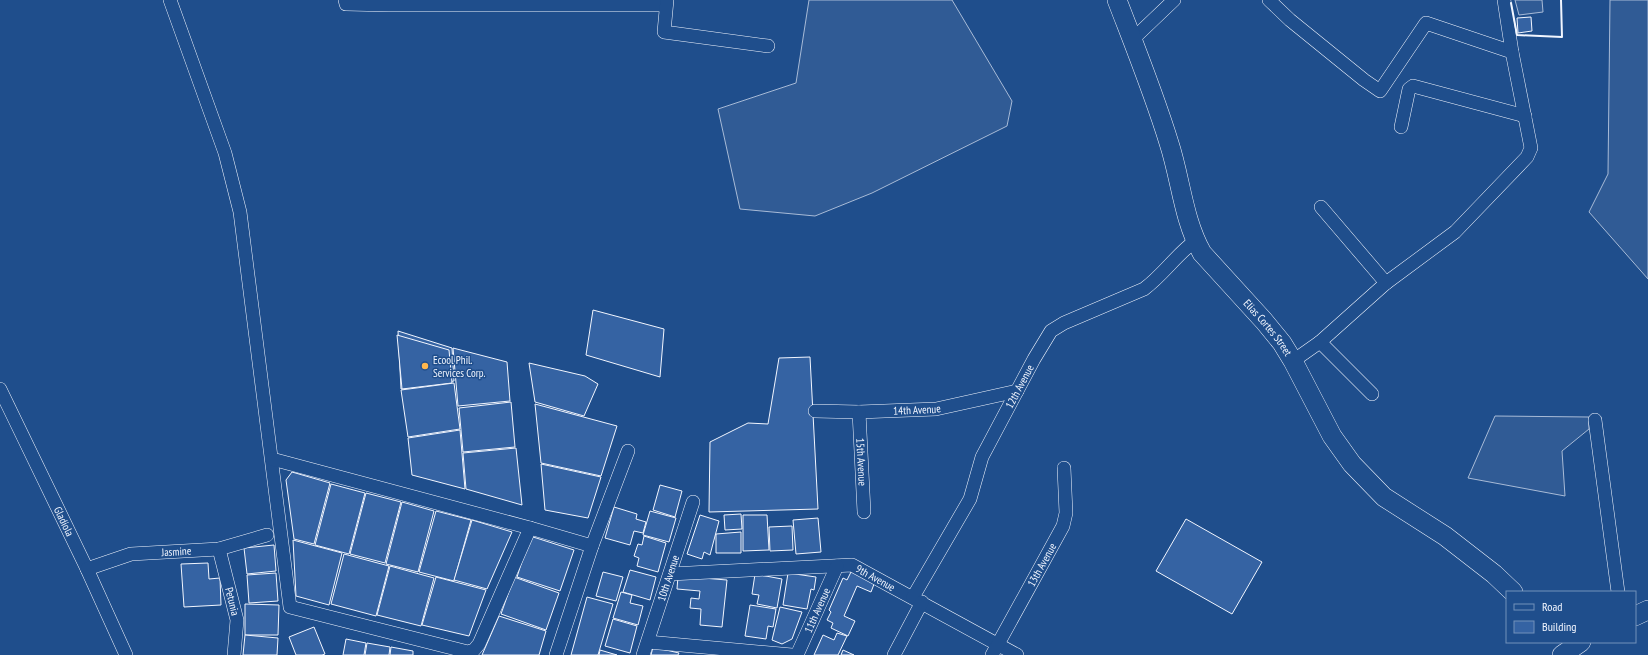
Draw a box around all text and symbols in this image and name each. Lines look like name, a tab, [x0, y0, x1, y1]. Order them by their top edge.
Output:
street label: Elias Cortes Street	[1241, 296, 1295, 358]
place label: Ecool Phil. Services Corp.	[433, 353, 485, 380]
marker: Ecool Phil. Services Corp.	[420, 361, 430, 371]
street label: 12th Avenue	[1002, 362, 1037, 411]
street label: 14th Avenue	[893, 401, 943, 418]
street label: 15th Avenue	[853, 438, 870, 487]
street label: Gladiola	[51, 504, 77, 538]
street label: 13th Avenue	[1024, 540, 1060, 589]
street label: Jasmine	[160, 544, 192, 559]
street label: 10th Avenue	[654, 553, 682, 603]
street label: 9th Avenue	[853, 561, 898, 594]
street label: 11th Avenue	[801, 585, 833, 635]
street label: Petunia	[222, 586, 243, 617]
legend	[1506, 591, 1636, 643]
text: Road	[1542, 599, 1562, 614]
text: Building	[1542, 619, 1577, 634]

